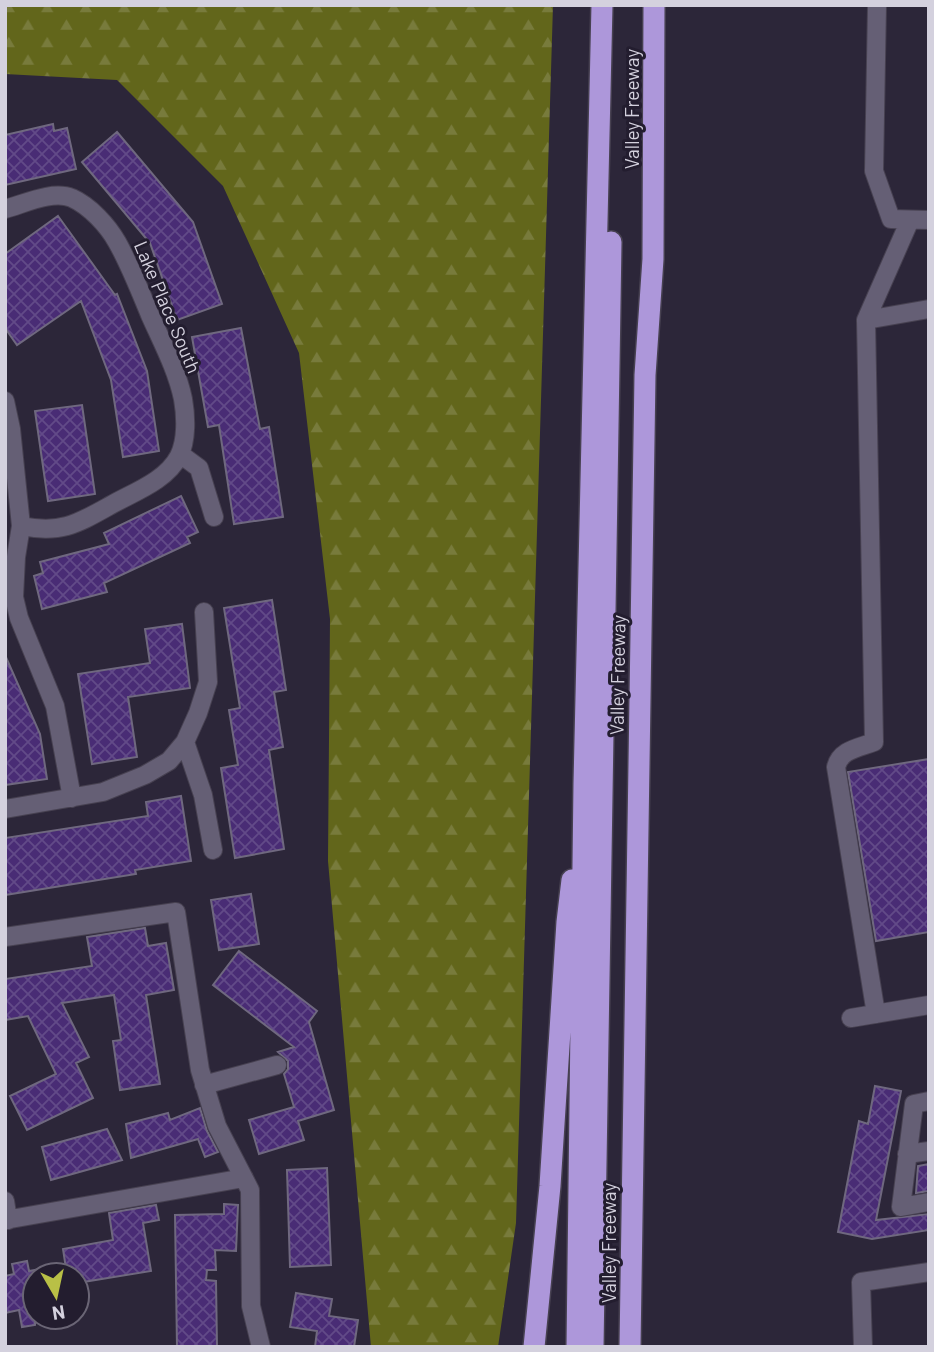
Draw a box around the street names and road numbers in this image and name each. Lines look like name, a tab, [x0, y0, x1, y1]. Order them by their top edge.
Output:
street label: Valley Freeway	[620, 49, 643, 169]
street label: Lake Place South	[130, 237, 206, 377]
street label: Valley Freeway	[604, 614, 630, 735]
street label: Valley Freeway	[597, 1183, 620, 1303]

